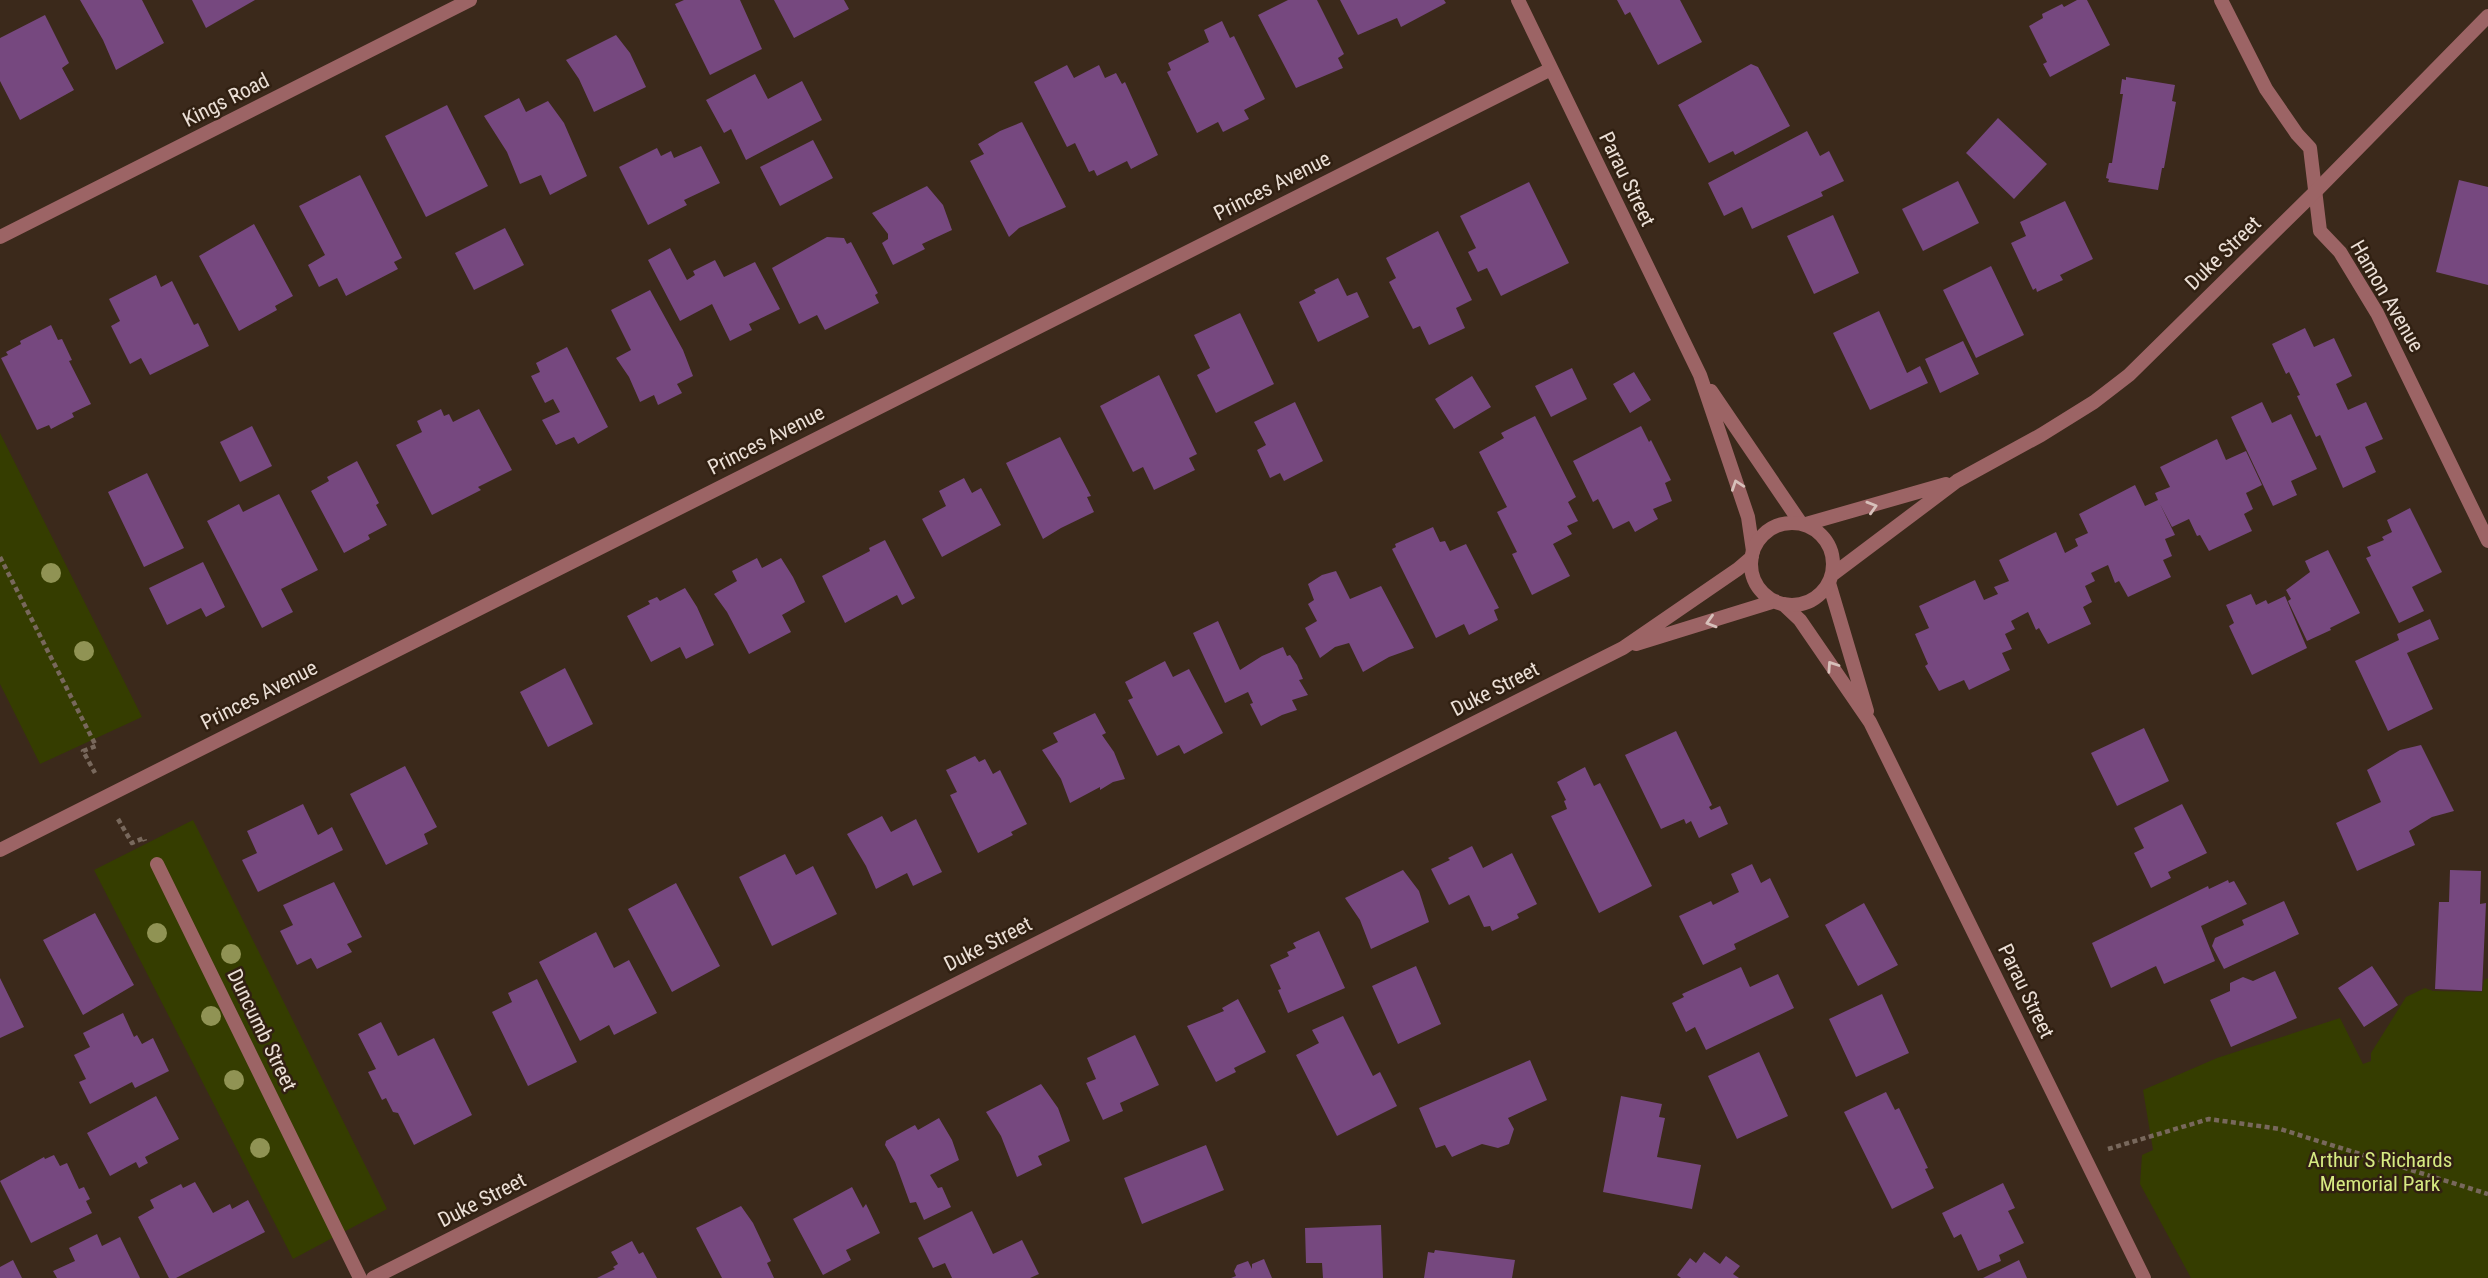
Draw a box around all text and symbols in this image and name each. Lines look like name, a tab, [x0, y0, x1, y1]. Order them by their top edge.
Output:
street label: Kings Road	[179, 68, 273, 132]
street label: Parau Street	[1594, 128, 1660, 230]
street label: Princes Avenue	[1210, 146, 1334, 226]
street label: Duke Street	[2180, 211, 2266, 295]
street label: Hamon Avenue	[2345, 236, 2429, 356]
street label: Princes Avenue	[704, 400, 828, 480]
one-way arrow	[1731, 479, 1745, 491]
one-way arrow	[1866, 500, 1878, 515]
one-way arrow	[1705, 614, 1717, 629]
street label: Princes Avenue	[197, 655, 321, 735]
street label: Duke Street	[1447, 657, 1543, 721]
one-way arrow	[1828, 661, 1840, 674]
street label: Duke Street	[940, 912, 1036, 976]
street label: Parau Street	[1993, 940, 2059, 1042]
street label: Duncumb Street	[222, 965, 302, 1095]
park label: Arthur S Richards Memorial Park	[2308, 1148, 2452, 1196]
street label: Duke Street	[434, 1168, 530, 1232]

